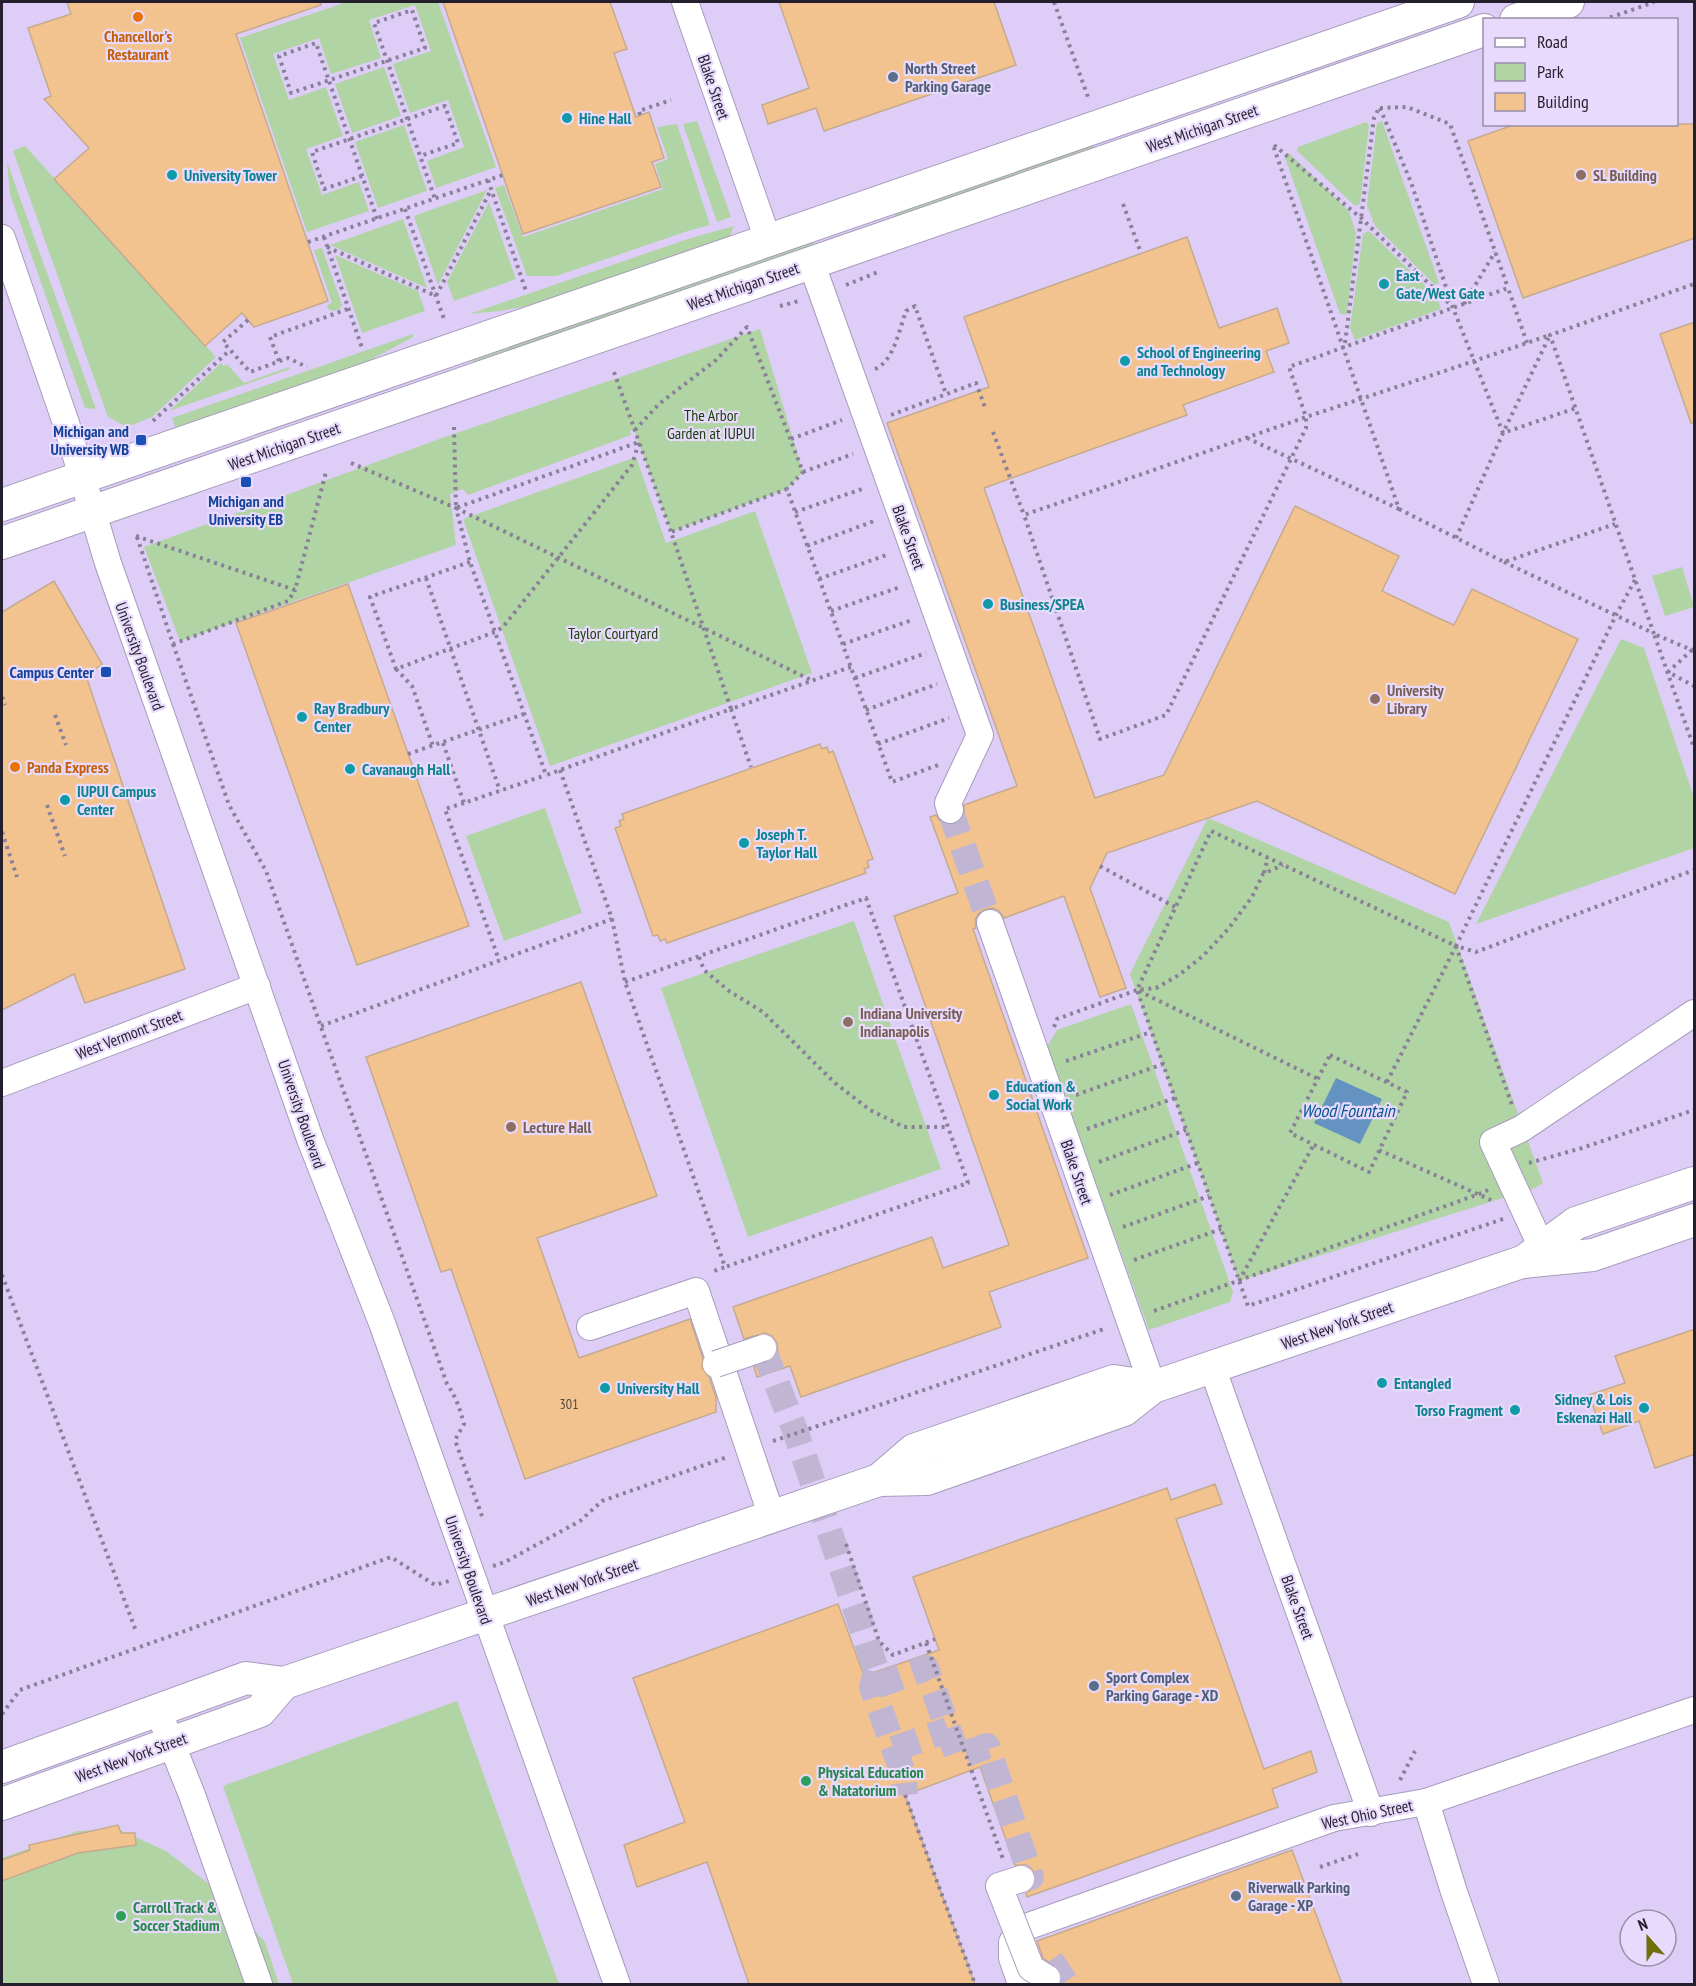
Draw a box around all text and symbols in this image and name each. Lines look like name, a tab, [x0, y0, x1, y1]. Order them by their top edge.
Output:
marker: Chancellor's Restaurant	[131, 10, 145, 24]
legend	[1483, 18, 1678, 126]
place label: Chancellor's Restaurant	[104, 26, 172, 64]
text: Road	[1537, 30, 1568, 53]
street label: Blake Street	[694, 52, 735, 122]
place label: North Street Parking Garage	[905, 58, 991, 96]
text: Park	[1537, 60, 1564, 83]
marker: North Street Parking Garage	[886, 70, 900, 84]
text: Building	[1537, 90, 1589, 113]
street label: West Michigan Street	[1144, 99, 1261, 156]
place label: Hine Hall	[579, 108, 631, 128]
marker: Hine Hall	[560, 111, 574, 125]
place label: University Tower	[184, 165, 277, 185]
place label: SL Building	[1593, 165, 1657, 185]
marker: University Tower	[165, 168, 179, 182]
marker: SL Building	[1574, 168, 1588, 182]
street label: West Michigan Street	[685, 257, 802, 314]
place label: East Gate/West Gate	[1396, 265, 1485, 303]
marker: East Gate/West Gate	[1377, 277, 1391, 291]
place label: School of Engineering and Technology	[1137, 342, 1261, 380]
marker: School of Engineering and Technology	[1118, 354, 1132, 368]
park label: The Arbor Garden at IUPUI	[667, 405, 755, 443]
street label: West Michigan Street	[226, 417, 343, 474]
place label: Michigan and University WB	[50, 421, 129, 459]
marker: Michigan and University WB	[134, 433, 148, 447]
marker: Michigan and University EB	[239, 475, 253, 489]
place label: Michigan and University EB	[208, 491, 284, 529]
street label: Blake Street	[888, 502, 930, 572]
place label: Business/SPEA	[1000, 594, 1086, 614]
marker: Business/SPEA	[981, 597, 995, 611]
street label: University Boulevard	[111, 599, 169, 713]
park label: Taylor Courtyard	[568, 623, 658, 643]
place label: Campus Center	[10, 662, 94, 682]
marker: Campus Center	[99, 665, 113, 679]
place label: University Library	[1387, 680, 1444, 718]
marker: University Library	[1368, 692, 1382, 706]
place label: Ray Bradbury Center	[314, 698, 390, 736]
marker: Ray Bradbury Center	[295, 710, 309, 724]
place label: Panda Express	[27, 757, 109, 777]
place label: Cavanaugh Hall	[362, 759, 450, 779]
marker: Panda Express	[8, 760, 22, 774]
marker: Cavanaugh Hall	[343, 762, 357, 776]
place label: IUPUI Campus Center	[77, 781, 157, 819]
marker: IUPUI Campus Center	[58, 793, 72, 807]
place label: Joseph T. Taylor Hall	[755, 824, 817, 862]
marker: Joseph T. Taylor Hall	[737, 836, 751, 850]
place label: Indiana University Indianapolis	[860, 1003, 963, 1041]
street label: West Vermont Street	[73, 1004, 186, 1063]
marker: Indiana University Indianapolis	[841, 1015, 855, 1029]
street label: University Boulevard	[274, 1057, 330, 1171]
place label: Education & Social Work	[1006, 1076, 1076, 1114]
marker: Education & Social Work	[987, 1088, 1001, 1102]
water label: Wood Fountain	[1301, 1099, 1396, 1122]
place label: Lecture Hall	[523, 1117, 591, 1137]
marker: Lecture Hall	[504, 1120, 518, 1134]
street label: Blake Street	[1057, 1137, 1098, 1207]
street label: West New York Street	[1278, 1296, 1396, 1353]
place label: Entangled	[1394, 1373, 1451, 1393]
marker: Entangled	[1375, 1376, 1389, 1390]
place label: University Hall	[617, 1378, 700, 1398]
marker: University Hall	[598, 1381, 612, 1395]
place label: Sidney & Lois Eskenazi Hall	[1554, 1389, 1632, 1427]
house number: 301	[560, 1395, 578, 1413]
place label: Torso Fragment	[1415, 1400, 1503, 1420]
marker: Sidney & Lois Eskenazi Hall	[1637, 1401, 1651, 1415]
marker: Torso Fragment	[1508, 1403, 1522, 1417]
street label: University Boulevard	[441, 1513, 497, 1627]
street label: West New York Street	[523, 1553, 641, 1610]
street label: Blake Street	[1277, 1572, 1319, 1642]
place label: Sport Complex Parking Garage - XD	[1106, 1667, 1219, 1705]
marker: Sport Complex Parking Garage - XD	[1087, 1679, 1101, 1693]
street label: West New York Street	[73, 1727, 190, 1786]
place label: Physical Education & Natatorium	[818, 1762, 924, 1800]
marker: Physical Education & Natatorium	[799, 1774, 813, 1788]
street label: West Ohio Street	[1320, 1794, 1415, 1833]
place label: Riverwalk Parking Garage - XP	[1248, 1877, 1350, 1915]
marker: Riverwalk Parking Garage - XP	[1229, 1889, 1243, 1903]
place label: Carroll Track & Soccer Stadium	[133, 1897, 220, 1935]
north arrow	[1618, 1908, 1678, 1968]
marker: Carroll Track & Soccer Stadium	[114, 1909, 128, 1923]
text: N	[1635, 1913, 1650, 1935]

